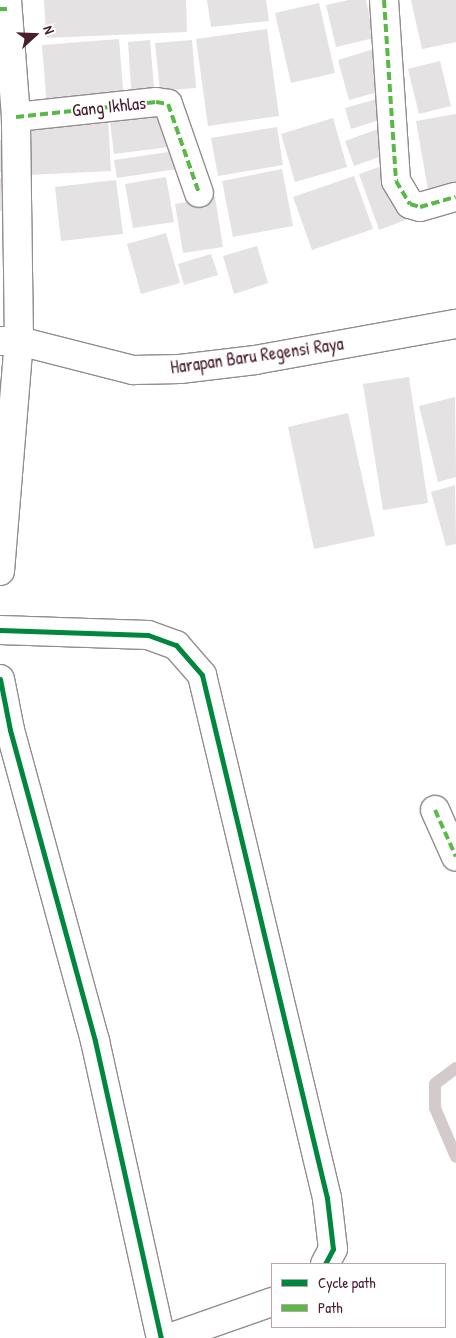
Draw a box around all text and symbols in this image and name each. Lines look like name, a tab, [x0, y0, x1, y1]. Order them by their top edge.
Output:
north arrow	[10, 10, 60, 60]
text: N	[39, 23, 60, 36]
street label: Gang Ikhlas	[71, 92, 147, 122]
street label: Harapan Baru Regensi Raya	[169, 333, 345, 379]
legend	[271, 1263, 446, 1328]
text: Cycle path	[318, 1272, 376, 1293]
text: Path	[318, 1297, 343, 1318]

